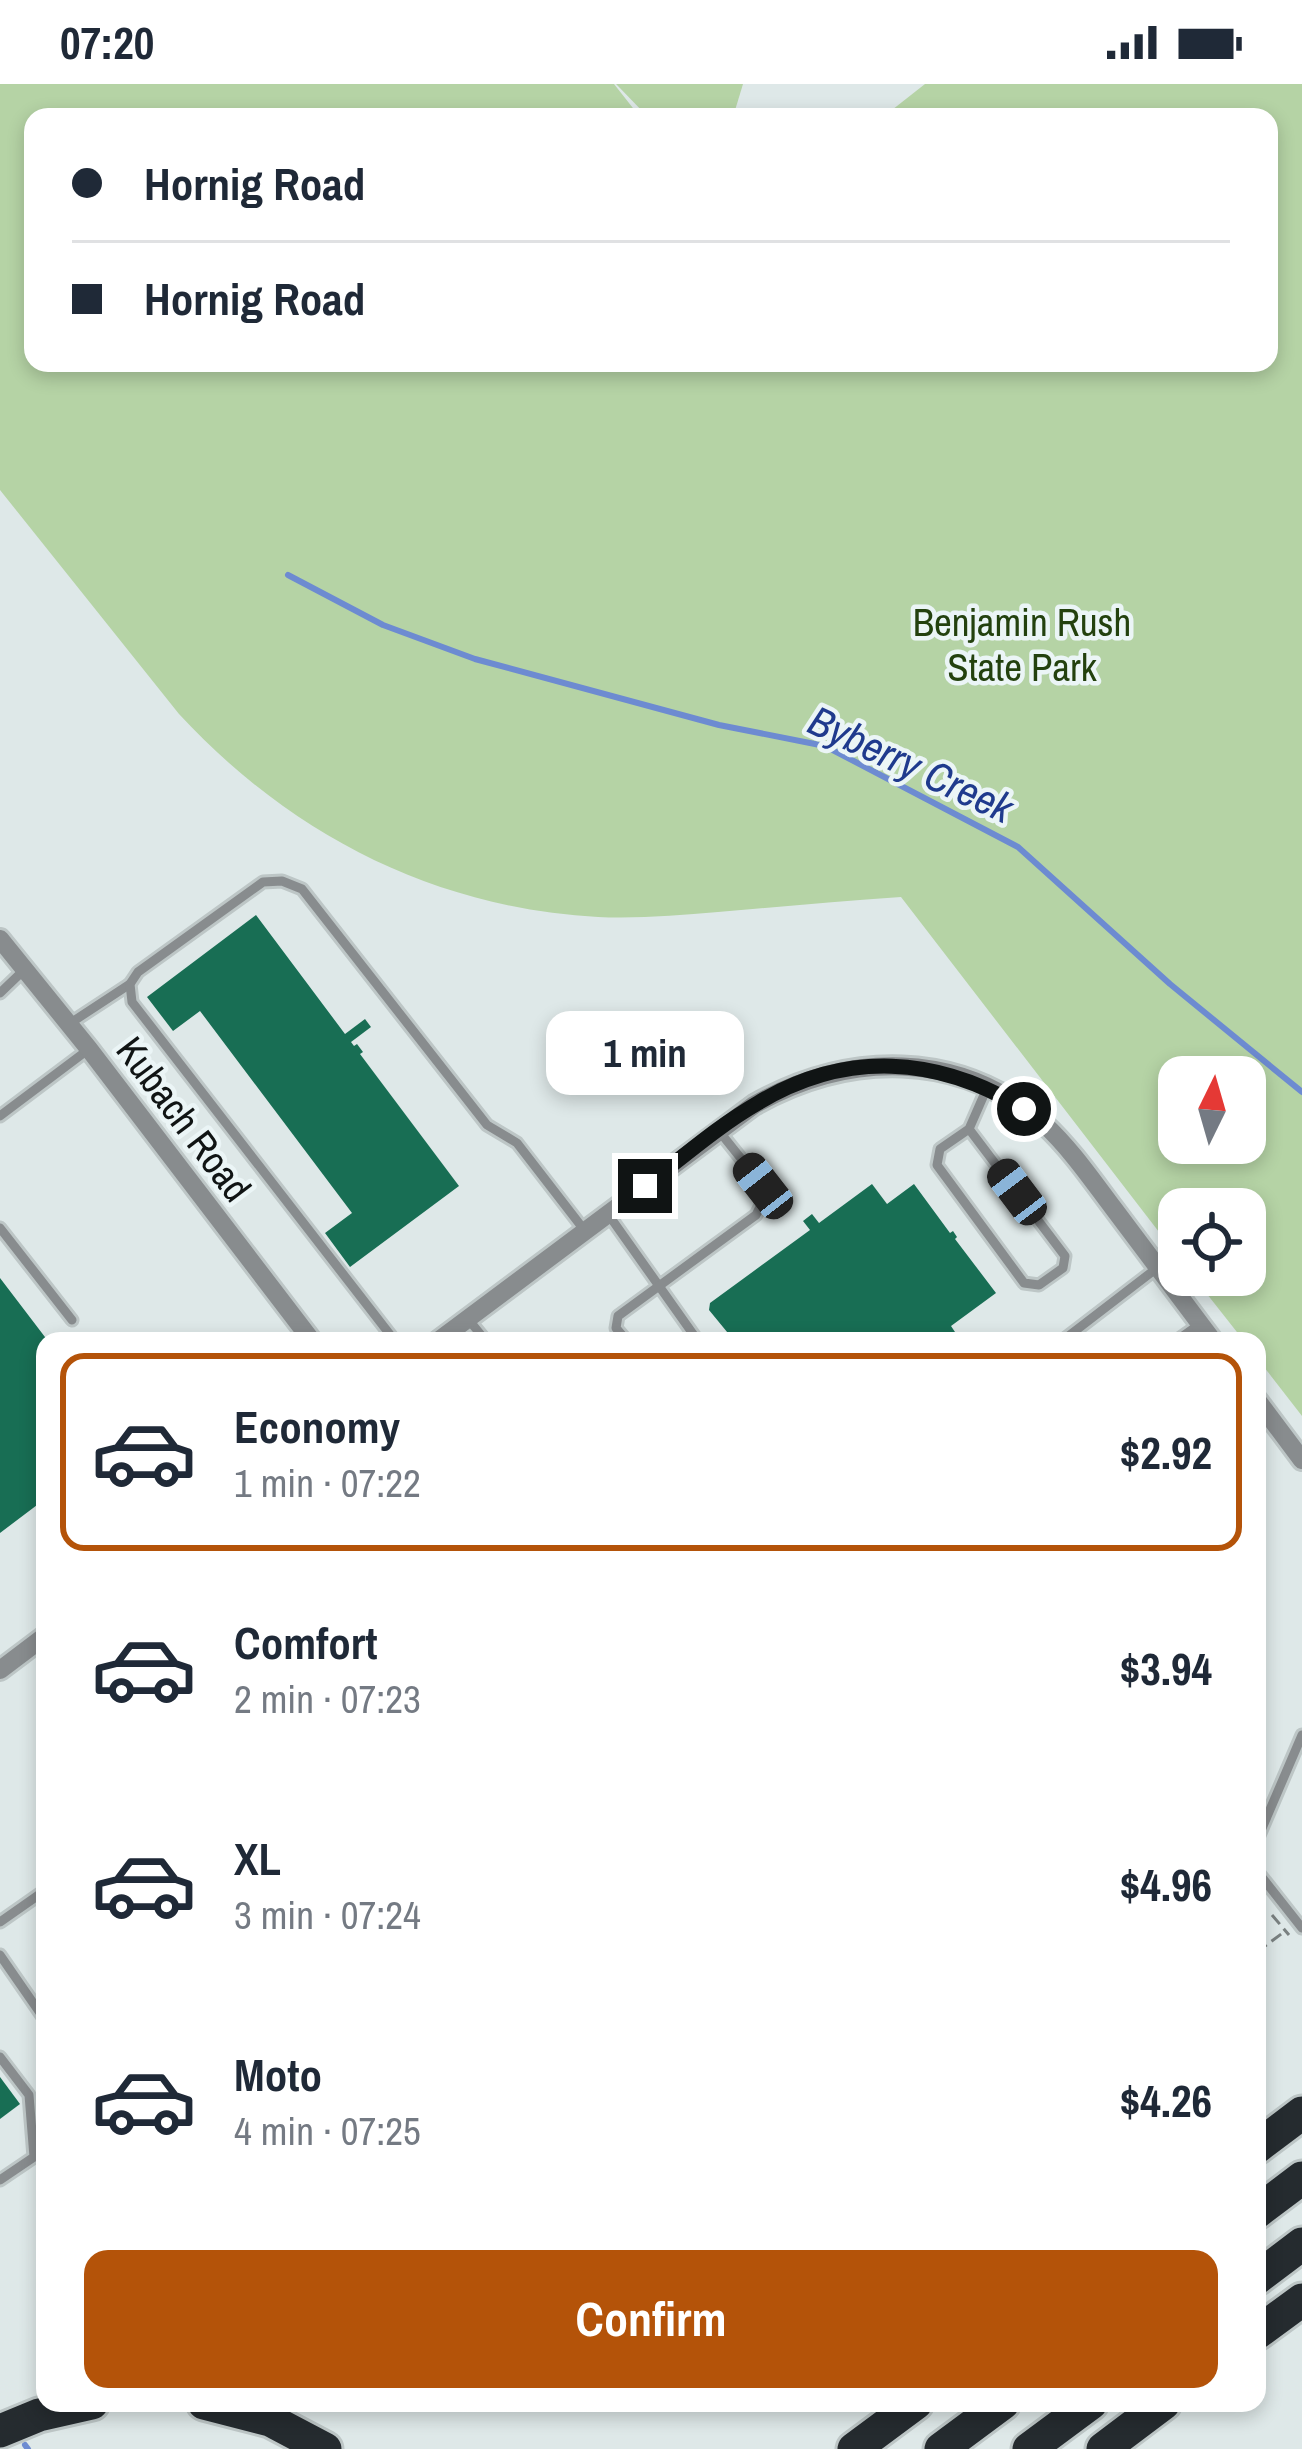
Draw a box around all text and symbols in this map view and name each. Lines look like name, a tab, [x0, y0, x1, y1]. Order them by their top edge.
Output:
text: 07:20	[60, 12, 154, 73]
text: Hornig Road	[144, 153, 365, 214]
text: Hornig Road	[144, 268, 365, 329]
park label: Benjamin Rush State Park	[913, 596, 1131, 693]
water label: Byberry Creek	[799, 692, 1024, 837]
callout: 1 min	[546, 1012, 744, 1096]
street label: Kubach Road	[105, 1026, 263, 1212]
text: 1 min	[603, 1027, 687, 1079]
north arrow	[1158, 1056, 1266, 1164]
map controls	[1158, 1056, 1266, 1296]
route start	[997, 1082, 1051, 1136]
car	[727, 1147, 799, 1225]
car	[981, 1152, 1053, 1232]
route end	[618, 1159, 672, 1213]
button: locate	[1158, 1188, 1266, 1296]
text: Economy	[234, 1396, 400, 1457]
icon: car	[90, 1398, 198, 1506]
text: $2.92	[1120, 1422, 1212, 1483]
text: 1 min · 07:22	[234, 1457, 421, 1509]
text: Comfort	[234, 1612, 377, 1673]
icon: car	[90, 1614, 198, 1722]
text: $3.94	[1120, 1638, 1212, 1699]
text: 2 min · 07:23	[234, 1673, 421, 1725]
text: XL	[234, 1828, 281, 1889]
icon: car	[90, 1830, 198, 1938]
text: $4.96	[1120, 1854, 1212, 1915]
text: 3 min · 07:24	[234, 1889, 421, 1941]
text: Moto	[234, 2044, 322, 2105]
icon: car	[90, 2046, 198, 2154]
text: $4.26	[1120, 2070, 1212, 2131]
text: 4 min · 07:25	[234, 2105, 421, 2157]
button: Confirm	[84, 2250, 1218, 2388]

